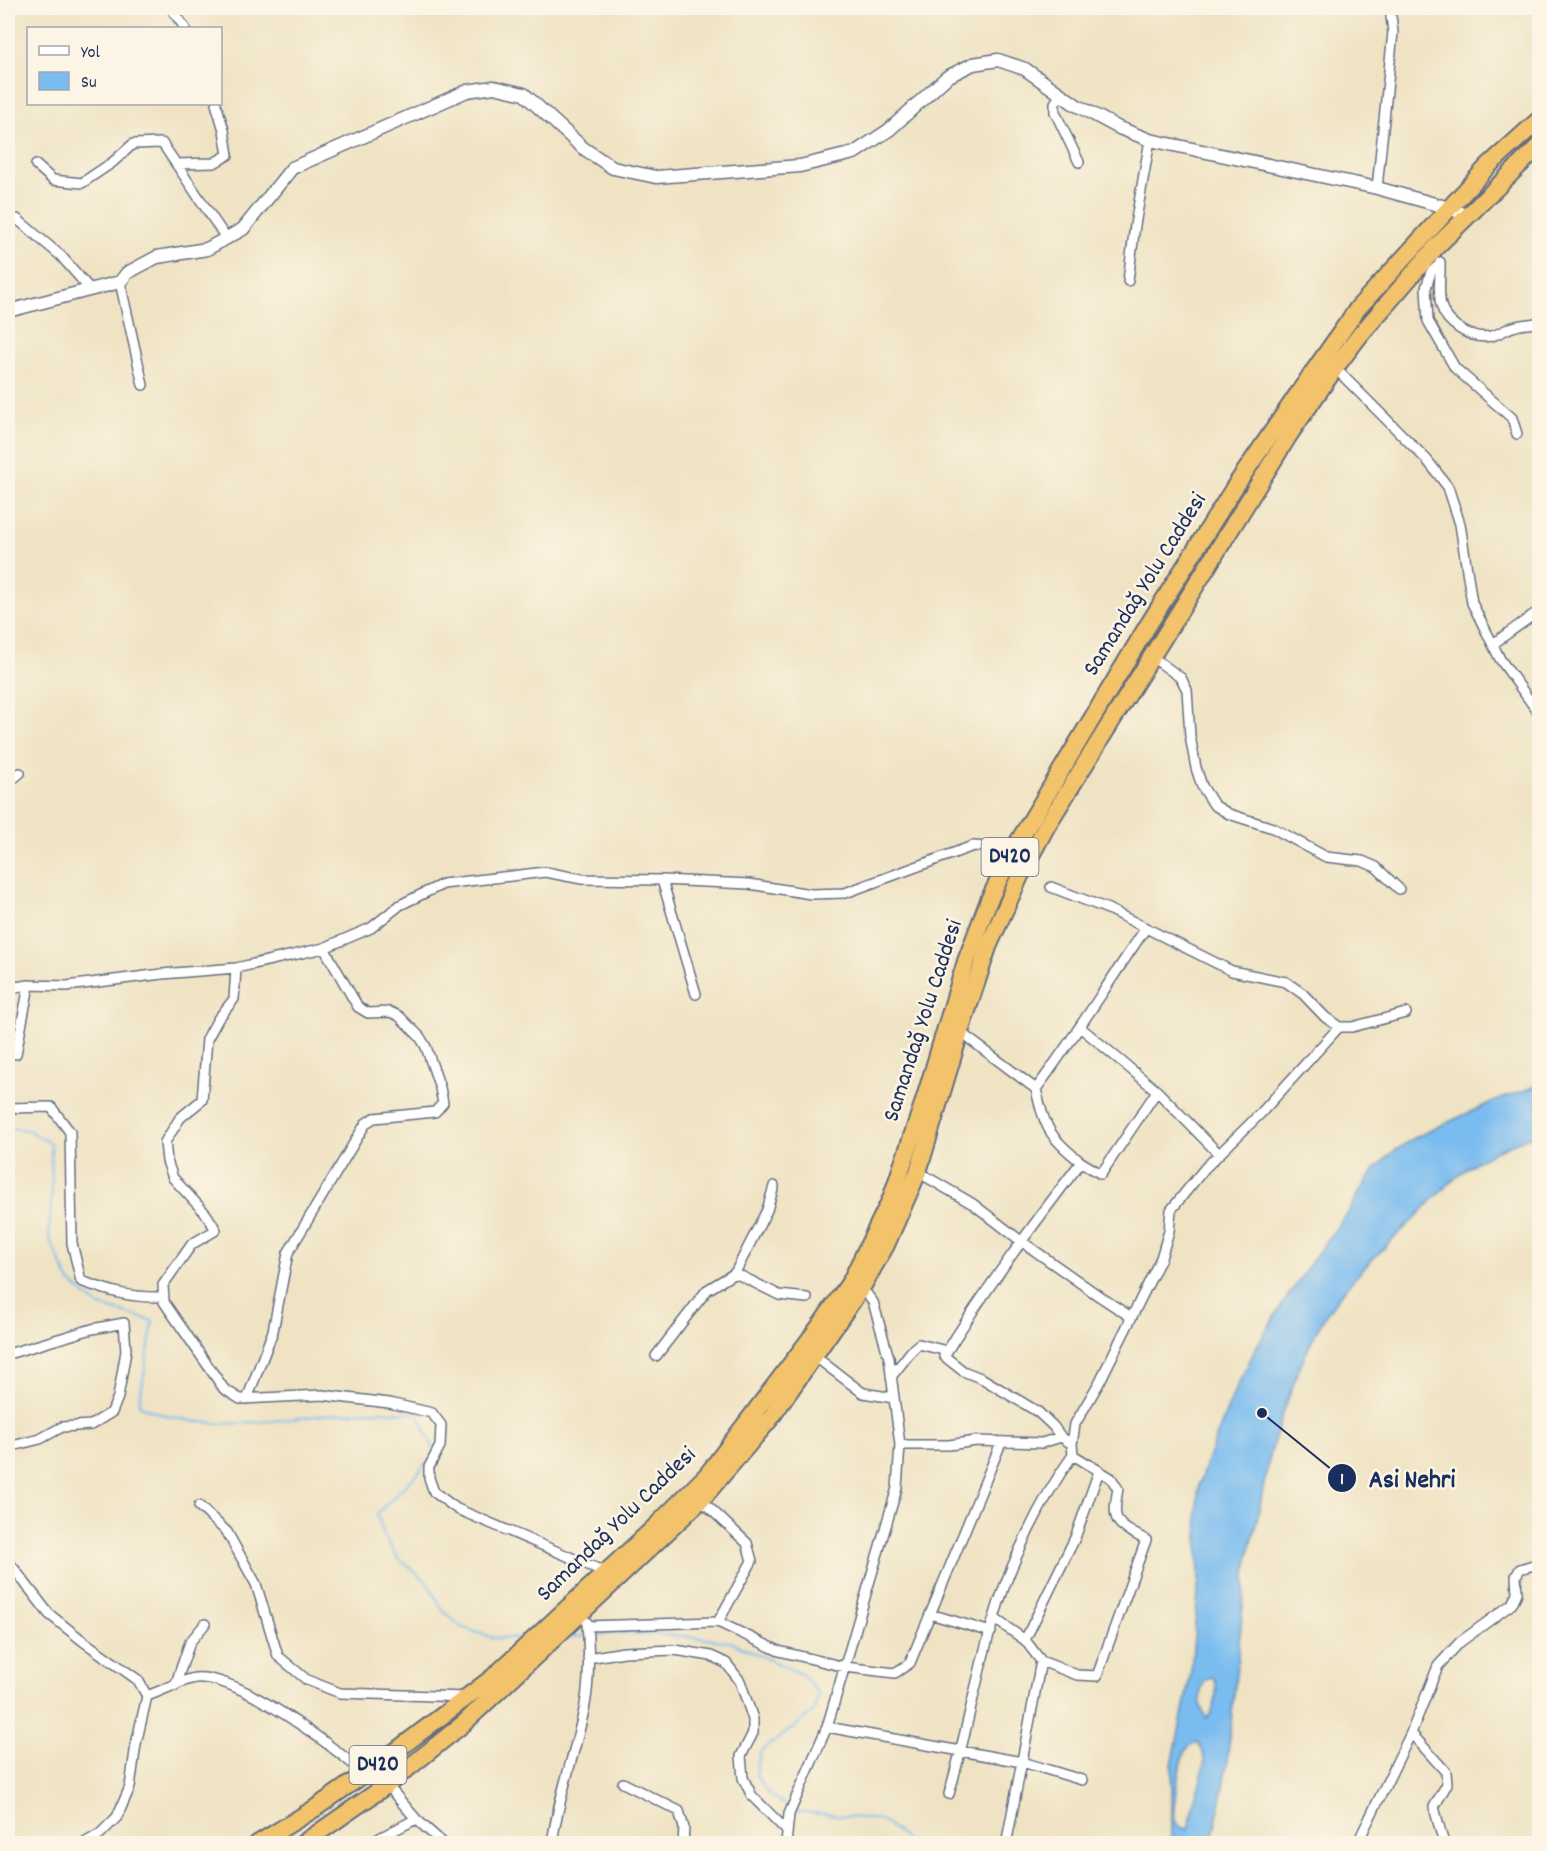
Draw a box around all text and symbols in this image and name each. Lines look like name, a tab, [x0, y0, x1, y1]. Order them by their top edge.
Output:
legend	[27, 27, 222, 105]
text: Yol	[81, 41, 101, 66]
text: Su	[81, 71, 97, 96]
street label: Samandağ Yolu Caddesi	[1076, 487, 1216, 683]
road number: D420	[982, 838, 1038, 876]
street label: Samandağ Yolu Caddesi	[875, 915, 973, 1127]
street label: Samandağ Yolu Caddesi	[529, 1440, 705, 1610]
callout: Asi Nehri	[1327, 1456, 1467, 1500]
text: Asi Nehri	[1369, 1463, 1455, 1500]
text: 1	[1340, 1468, 1344, 1493]
road number: D420	[350, 1746, 406, 1784]

